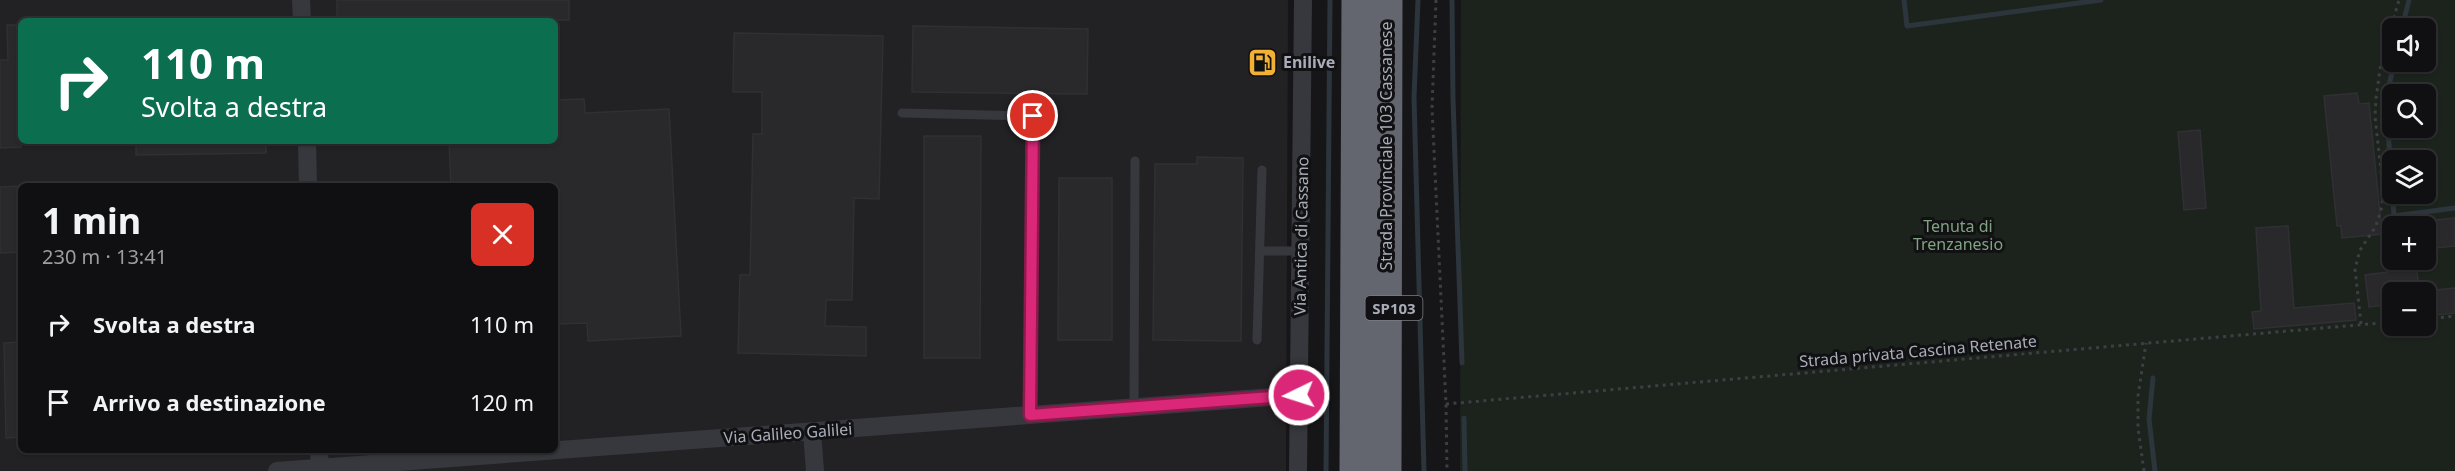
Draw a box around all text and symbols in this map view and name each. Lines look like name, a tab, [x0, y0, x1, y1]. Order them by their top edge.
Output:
map controls	[2382, 18, 2436, 336]
button: sound	[2382, 18, 2436, 72]
street label: Strada Provinciale 103 Cassanese	[1375, 22, 1397, 270]
text: 110 m	[141, 34, 265, 91]
icon: right	[42, 42, 120, 120]
fuel station icon: Enilive	[1246, 46, 1278, 78]
place label: Enilive	[1283, 51, 1335, 73]
button: search	[2382, 84, 2436, 138]
text: Svolta a destra	[141, 88, 327, 125]
pin	[1007, 90, 1058, 141]
icon: arrive	[1016, 99, 1049, 132]
button: layers	[2382, 150, 2436, 204]
street label: Via Antica di Cassano	[1289, 156, 1313, 316]
text: 1 min	[42, 196, 141, 245]
button: close	[471, 203, 534, 266]
park label: Tenuta di Trenzanesio	[1913, 215, 2003, 255]
button: +	[2382, 216, 2436, 270]
text: 230 m · 13:41	[42, 243, 167, 270]
button: −	[2382, 282, 2436, 336]
road number: SP103	[1366, 296, 1422, 320]
icon: right	[42, 308, 75, 341]
text: Svolta a destra	[93, 309, 256, 339]
text: 110 m	[470, 309, 534, 339]
street label: Strada privata Cascina Retenate	[1798, 330, 2038, 372]
position arrow	[1267, 363, 1331, 427]
icon: arrive	[42, 386, 75, 419]
text: Arrivo a destinazione	[93, 387, 326, 417]
text: 120 m	[470, 387, 534, 417]
street label: Via Galileo Galilei	[723, 418, 853, 448]

